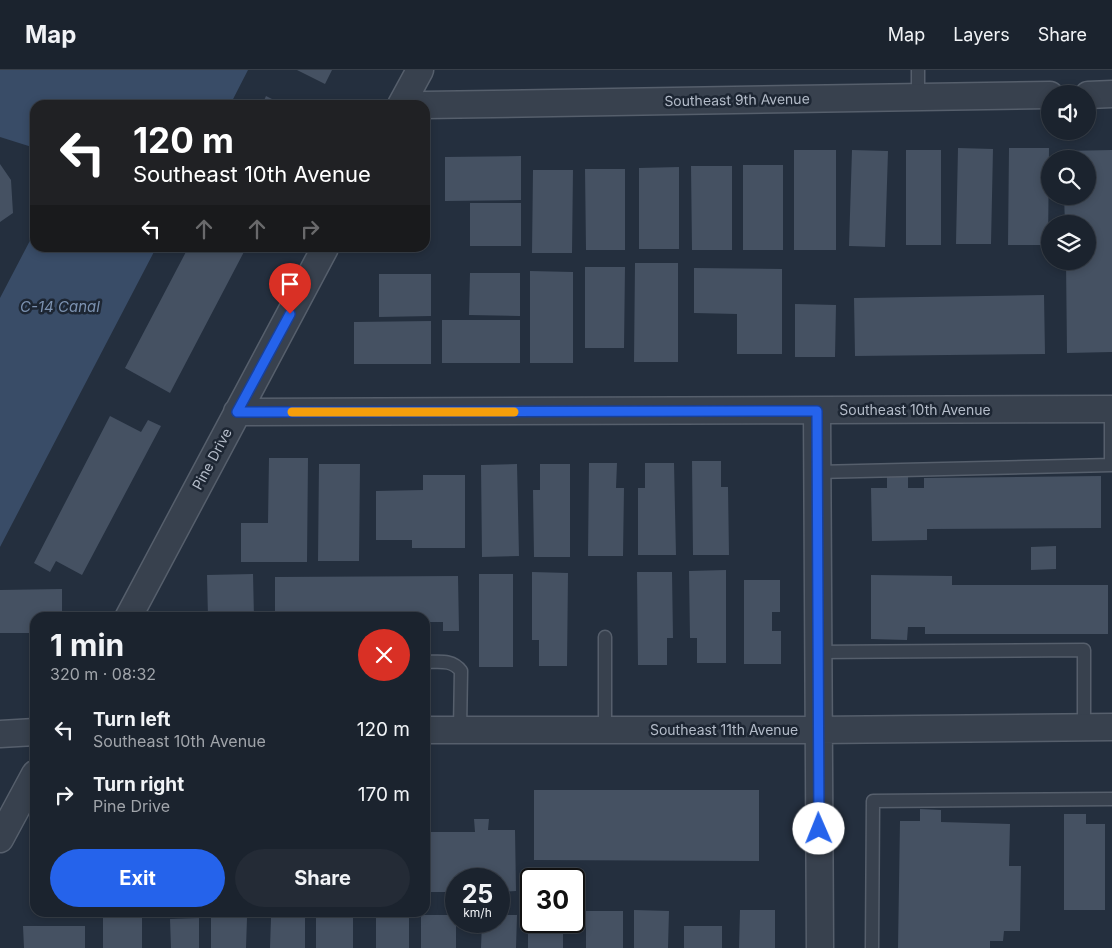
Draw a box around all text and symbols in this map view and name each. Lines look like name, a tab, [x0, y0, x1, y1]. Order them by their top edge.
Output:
text: Map	[25, 20, 76, 49]
text: Map	[888, 24, 925, 45]
text: Layers	[953, 24, 1010, 45]
text: Share	[1038, 24, 1087, 45]
map controls	[1041, 85, 1096, 270]
button: sound	[1041, 85, 1096, 140]
street label: Southeast 9th Avenue	[664, 90, 810, 109]
text: 120 m	[133, 119, 234, 161]
icon: left	[50, 120, 115, 185]
button: search	[1041, 150, 1096, 205]
text: Southeast 10th Avenue	[133, 161, 371, 187]
icon: left	[137, 215, 165, 243]
icon: ahead	[190, 215, 218, 243]
icon: ahead	[243, 215, 271, 243]
icon: right	[296, 215, 324, 243]
button: layers	[1041, 215, 1096, 270]
pin	[269, 263, 311, 314]
icon: arrive	[276, 270, 304, 298]
water label: C-14 Canal	[20, 297, 100, 316]
street label: Southeast 10th Avenue	[839, 401, 991, 418]
street label: Pine Drive	[188, 425, 235, 493]
text: 1 min	[50, 627, 124, 663]
button: close	[358, 629, 410, 681]
text: 320 m · 08:32	[50, 664, 156, 684]
text: Turn left	[93, 708, 171, 731]
icon: left	[50, 716, 78, 744]
text: 120 m	[357, 718, 410, 741]
street label: Southeast 11th Avenue	[650, 721, 798, 738]
text: Southeast 10th Avenue	[93, 731, 266, 751]
text: Turn right	[93, 773, 184, 796]
icon: right	[50, 781, 78, 809]
text: 170 m	[358, 783, 410, 806]
text: Pine Drive	[93, 796, 170, 816]
position arrow	[792, 802, 844, 854]
button: Exit	[50, 849, 225, 907]
button: Share	[235, 849, 410, 907]
speed limit sign: 30	[520, 868, 585, 933]
text: 25	[462, 879, 493, 909]
text: km/h	[463, 905, 492, 920]

